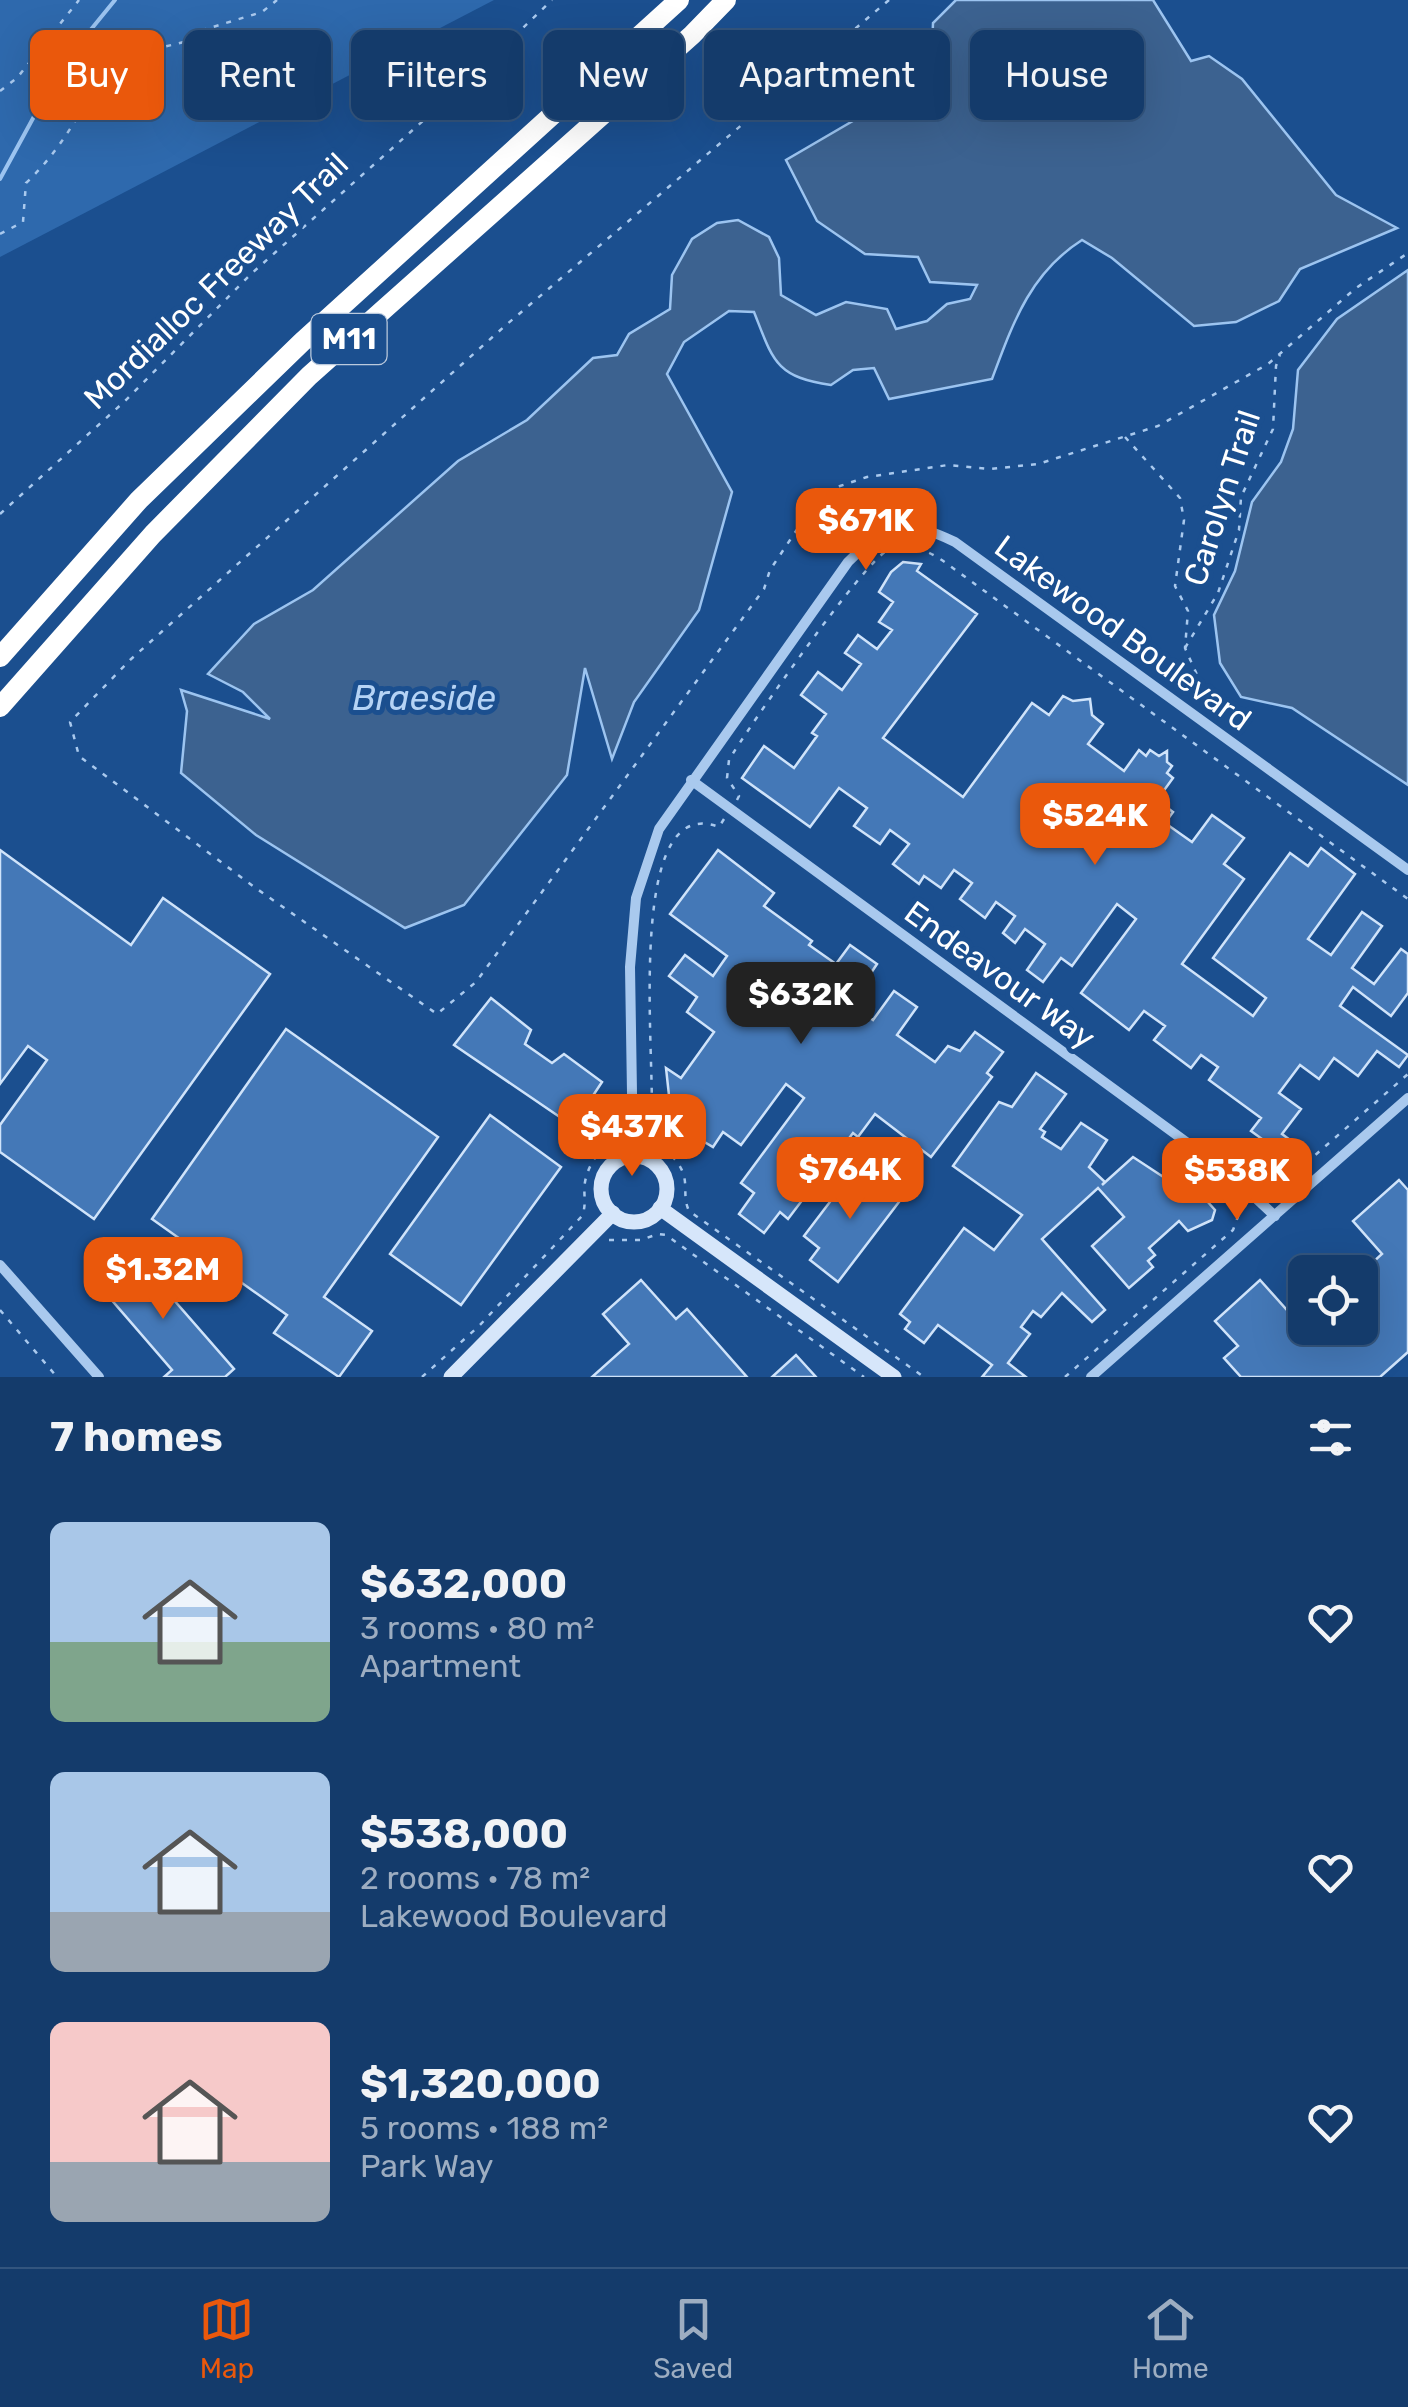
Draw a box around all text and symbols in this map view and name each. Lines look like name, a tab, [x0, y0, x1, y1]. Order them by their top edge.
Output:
chip: Buy	[30, 30, 164, 120]
chip: Rent	[184, 30, 331, 120]
chip: Filters	[351, 30, 523, 120]
chip: New	[543, 30, 684, 120]
chip: Apartment	[704, 30, 950, 120]
chip: House	[970, 30, 1144, 120]
street label: Mordialloc Freeway Trail	[76, 145, 356, 417]
road number: M11	[312, 314, 386, 364]
street label: Carolyn Trail	[1176, 406, 1268, 590]
pin: $671K	[796, 488, 936, 573]
text: $671K	[818, 501, 914, 539]
street label: Lakewood Boulevard	[987, 527, 1259, 739]
water label: Braeside	[352, 677, 496, 719]
pin: $524K	[1025, 783, 1165, 868]
text: $524K	[1042, 796, 1148, 834]
street label: Endeavour Way	[897, 893, 1103, 1057]
pin: $632K	[731, 962, 871, 1047]
text: $632K	[748, 975, 854, 1013]
pin: $437K	[562, 1094, 702, 1179]
text: $437K	[580, 1107, 684, 1145]
pin: $764K	[780, 1137, 920, 1222]
pin: $538K	[1167, 1138, 1307, 1223]
text: $764K	[799, 1150, 901, 1188]
text: $538K	[1184, 1151, 1290, 1189]
pin: $1.32M	[82, 1237, 244, 1322]
text: $1.32M	[106, 1250, 220, 1288]
map controls	[1288, 1255, 1378, 1345]
button: locate	[1288, 1255, 1378, 1345]
icon: filters	[1303, 1410, 1358, 1465]
text: 7 homes	[50, 1412, 223, 1462]
text: $632,000	[360, 1559, 567, 1609]
icon: home	[130, 1562, 250, 1682]
icon: heart	[1303, 1595, 1358, 1650]
text: 3 rooms · 80 m²	[360, 1609, 595, 1647]
text: Apartment	[360, 1647, 521, 1685]
text: $538,000	[360, 1809, 568, 1859]
icon: home	[130, 1812, 250, 1932]
icon: heart	[1303, 1845, 1358, 1900]
text: 2 rooms · 78 m²	[360, 1859, 590, 1897]
text: Lakewood Boulevard	[360, 1897, 667, 1935]
text: $1,320,000	[360, 2059, 601, 2109]
icon: home	[130, 2062, 250, 2182]
icon: heart	[1303, 2095, 1358, 2150]
text: 5 rooms · 188 m²	[360, 2109, 608, 2147]
text: Park Way	[360, 2147, 493, 2185]
tab: Map	[199, 2292, 254, 2385]
tab: Saved	[653, 2292, 733, 2385]
tab: Home	[1132, 2292, 1209, 2385]

